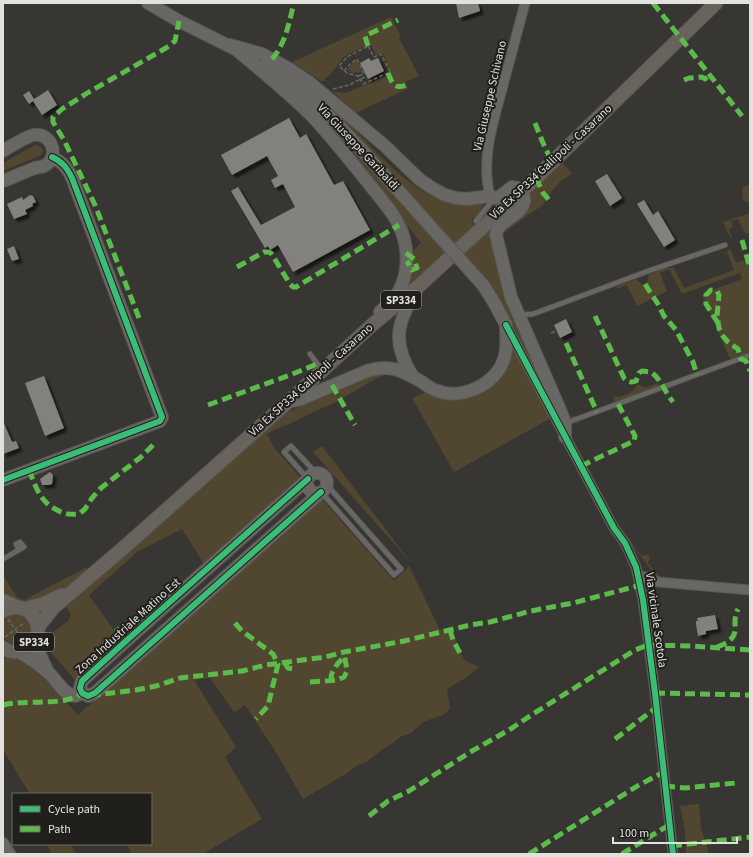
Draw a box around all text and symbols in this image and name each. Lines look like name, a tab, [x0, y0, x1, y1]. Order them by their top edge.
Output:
street label: Via Giuseppe Schivano	[469, 39, 511, 153]
street label: Via Giuseppe Garibaldi	[313, 100, 403, 194]
street label: Via Ex SP334 Gallipoli - Casarano	[486, 101, 616, 223]
road number: SP334	[381, 291, 421, 309]
street label: Via Ex SP334 Gallipoli - Casarano	[245, 319, 377, 441]
street label: Via vicinale Scotola	[641, 571, 671, 669]
street label: Zona Industriale Matino Est	[72, 574, 184, 678]
road number: SP334	[14, 633, 54, 651]
legend	[12, 793, 152, 845]
text: Cycle path	[48, 801, 100, 818]
scale bar	[613, 819, 737, 845]
text: Path	[48, 821, 71, 838]
text: 100 m	[619, 825, 649, 842]

